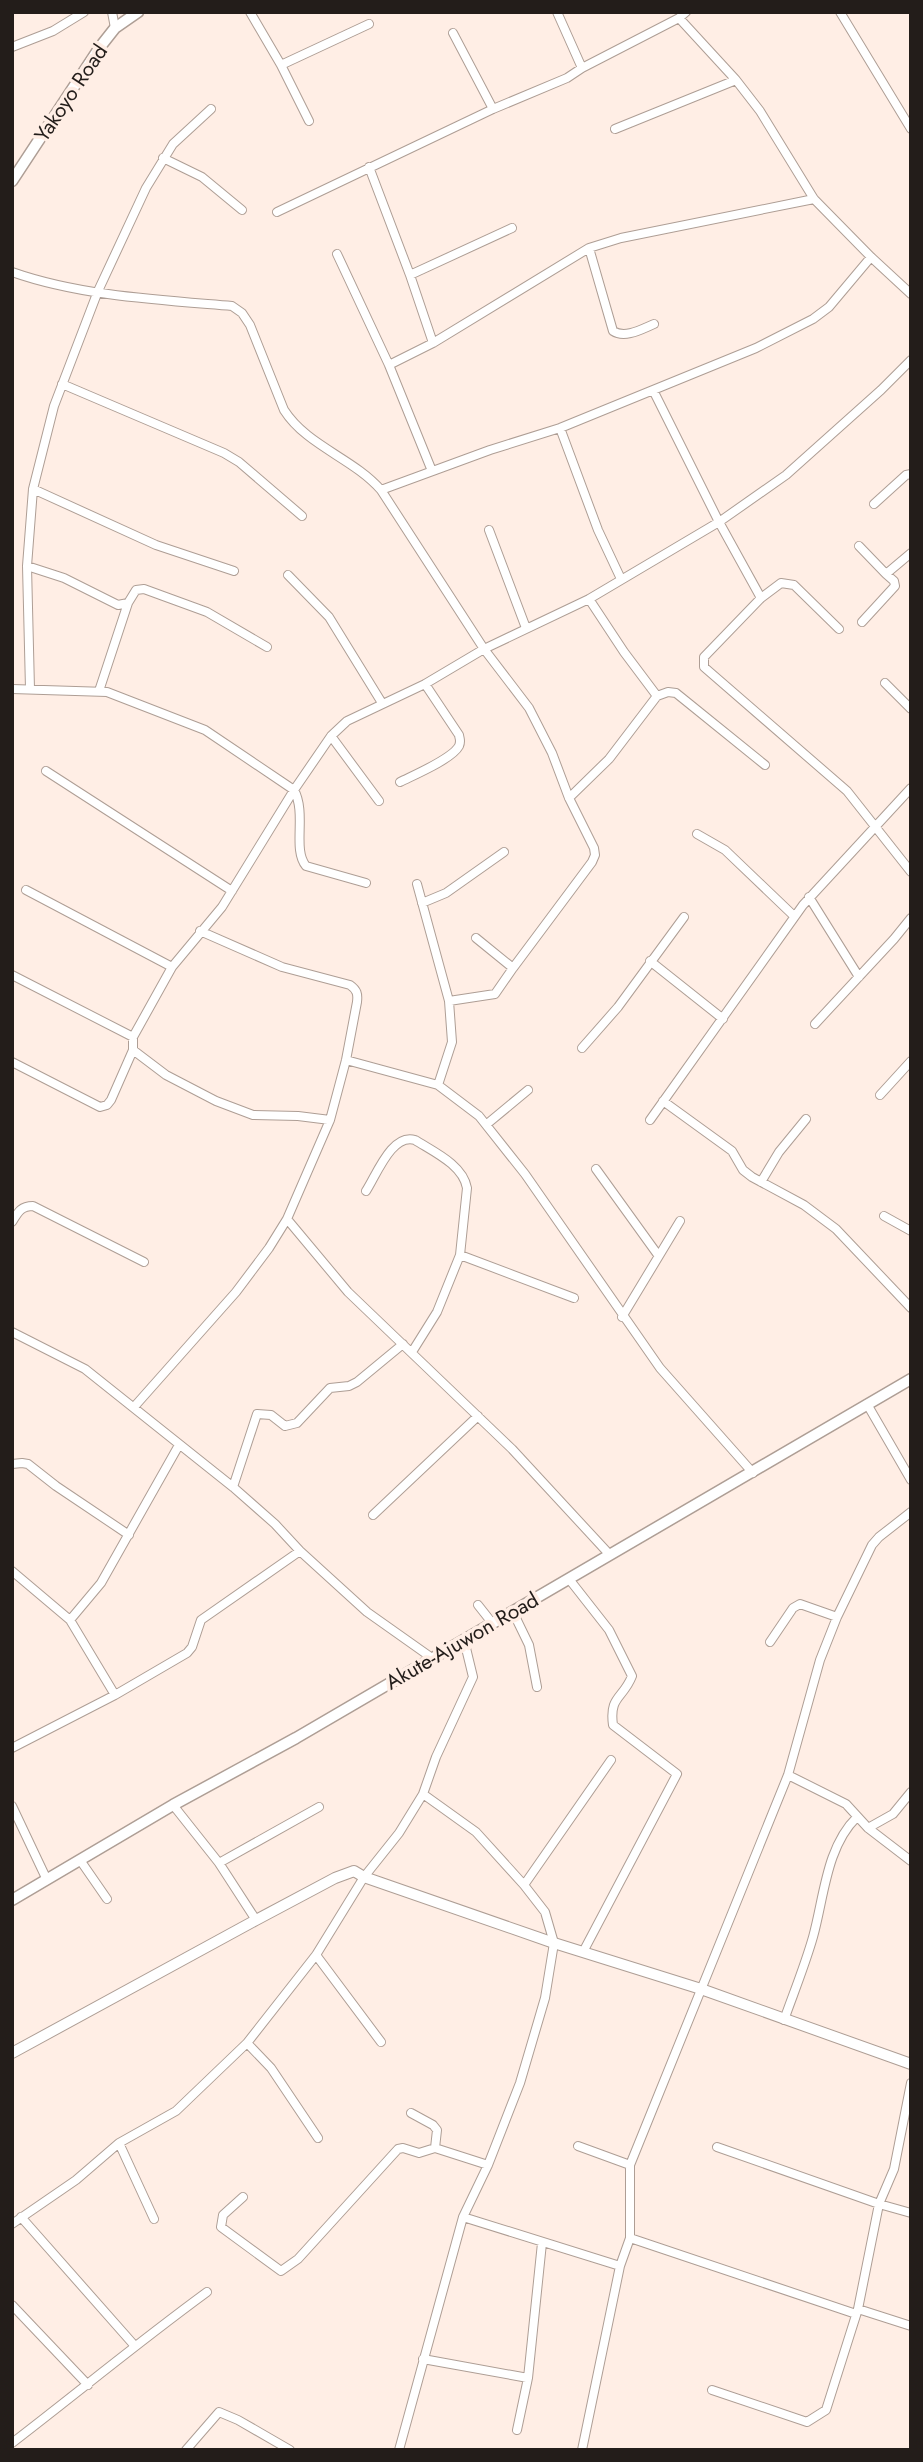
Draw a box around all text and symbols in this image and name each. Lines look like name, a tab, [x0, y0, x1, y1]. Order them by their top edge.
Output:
street label: Yakoyo Road	[27, 38, 115, 148]
street label: Akute-Ajuwon Road	[380, 1585, 544, 1697]

